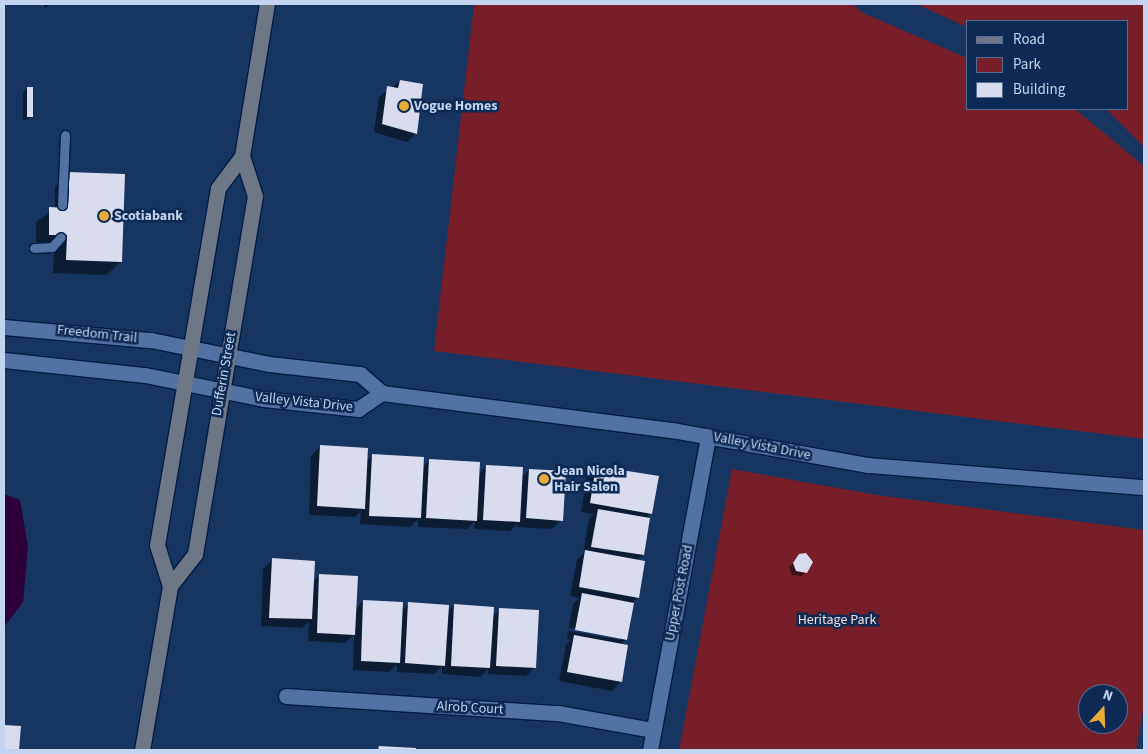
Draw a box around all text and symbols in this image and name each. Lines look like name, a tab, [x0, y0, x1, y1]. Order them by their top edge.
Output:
legend	[966, 20, 1128, 110]
text: Road	[1013, 29, 1045, 50]
text: Park	[1013, 54, 1041, 75]
text: Building	[1013, 79, 1065, 100]
place label: Vogue Homes	[414, 98, 497, 114]
marker: Vogue Homes	[398, 100, 410, 112]
place label: Scotiabank	[114, 208, 183, 224]
marker: Scotiabank	[98, 210, 110, 222]
street label: Freedom Trail	[56, 321, 138, 347]
street label: Dufferin Street	[208, 331, 240, 417]
street label: Valley Vista Drive	[254, 389, 354, 415]
street label: Valley Vista Drive	[712, 428, 812, 464]
place label: Jean Nicola Hair Salon	[554, 463, 625, 496]
marker: Jean Nicola Hair Salon	[538, 473, 550, 485]
street label: Upper Post Road	[661, 544, 697, 642]
park label: Heritage Park	[798, 612, 876, 628]
north arrow	[1078, 684, 1128, 734]
text: N	[1100, 685, 1116, 707]
street label: Alrob Court	[436, 698, 504, 718]

